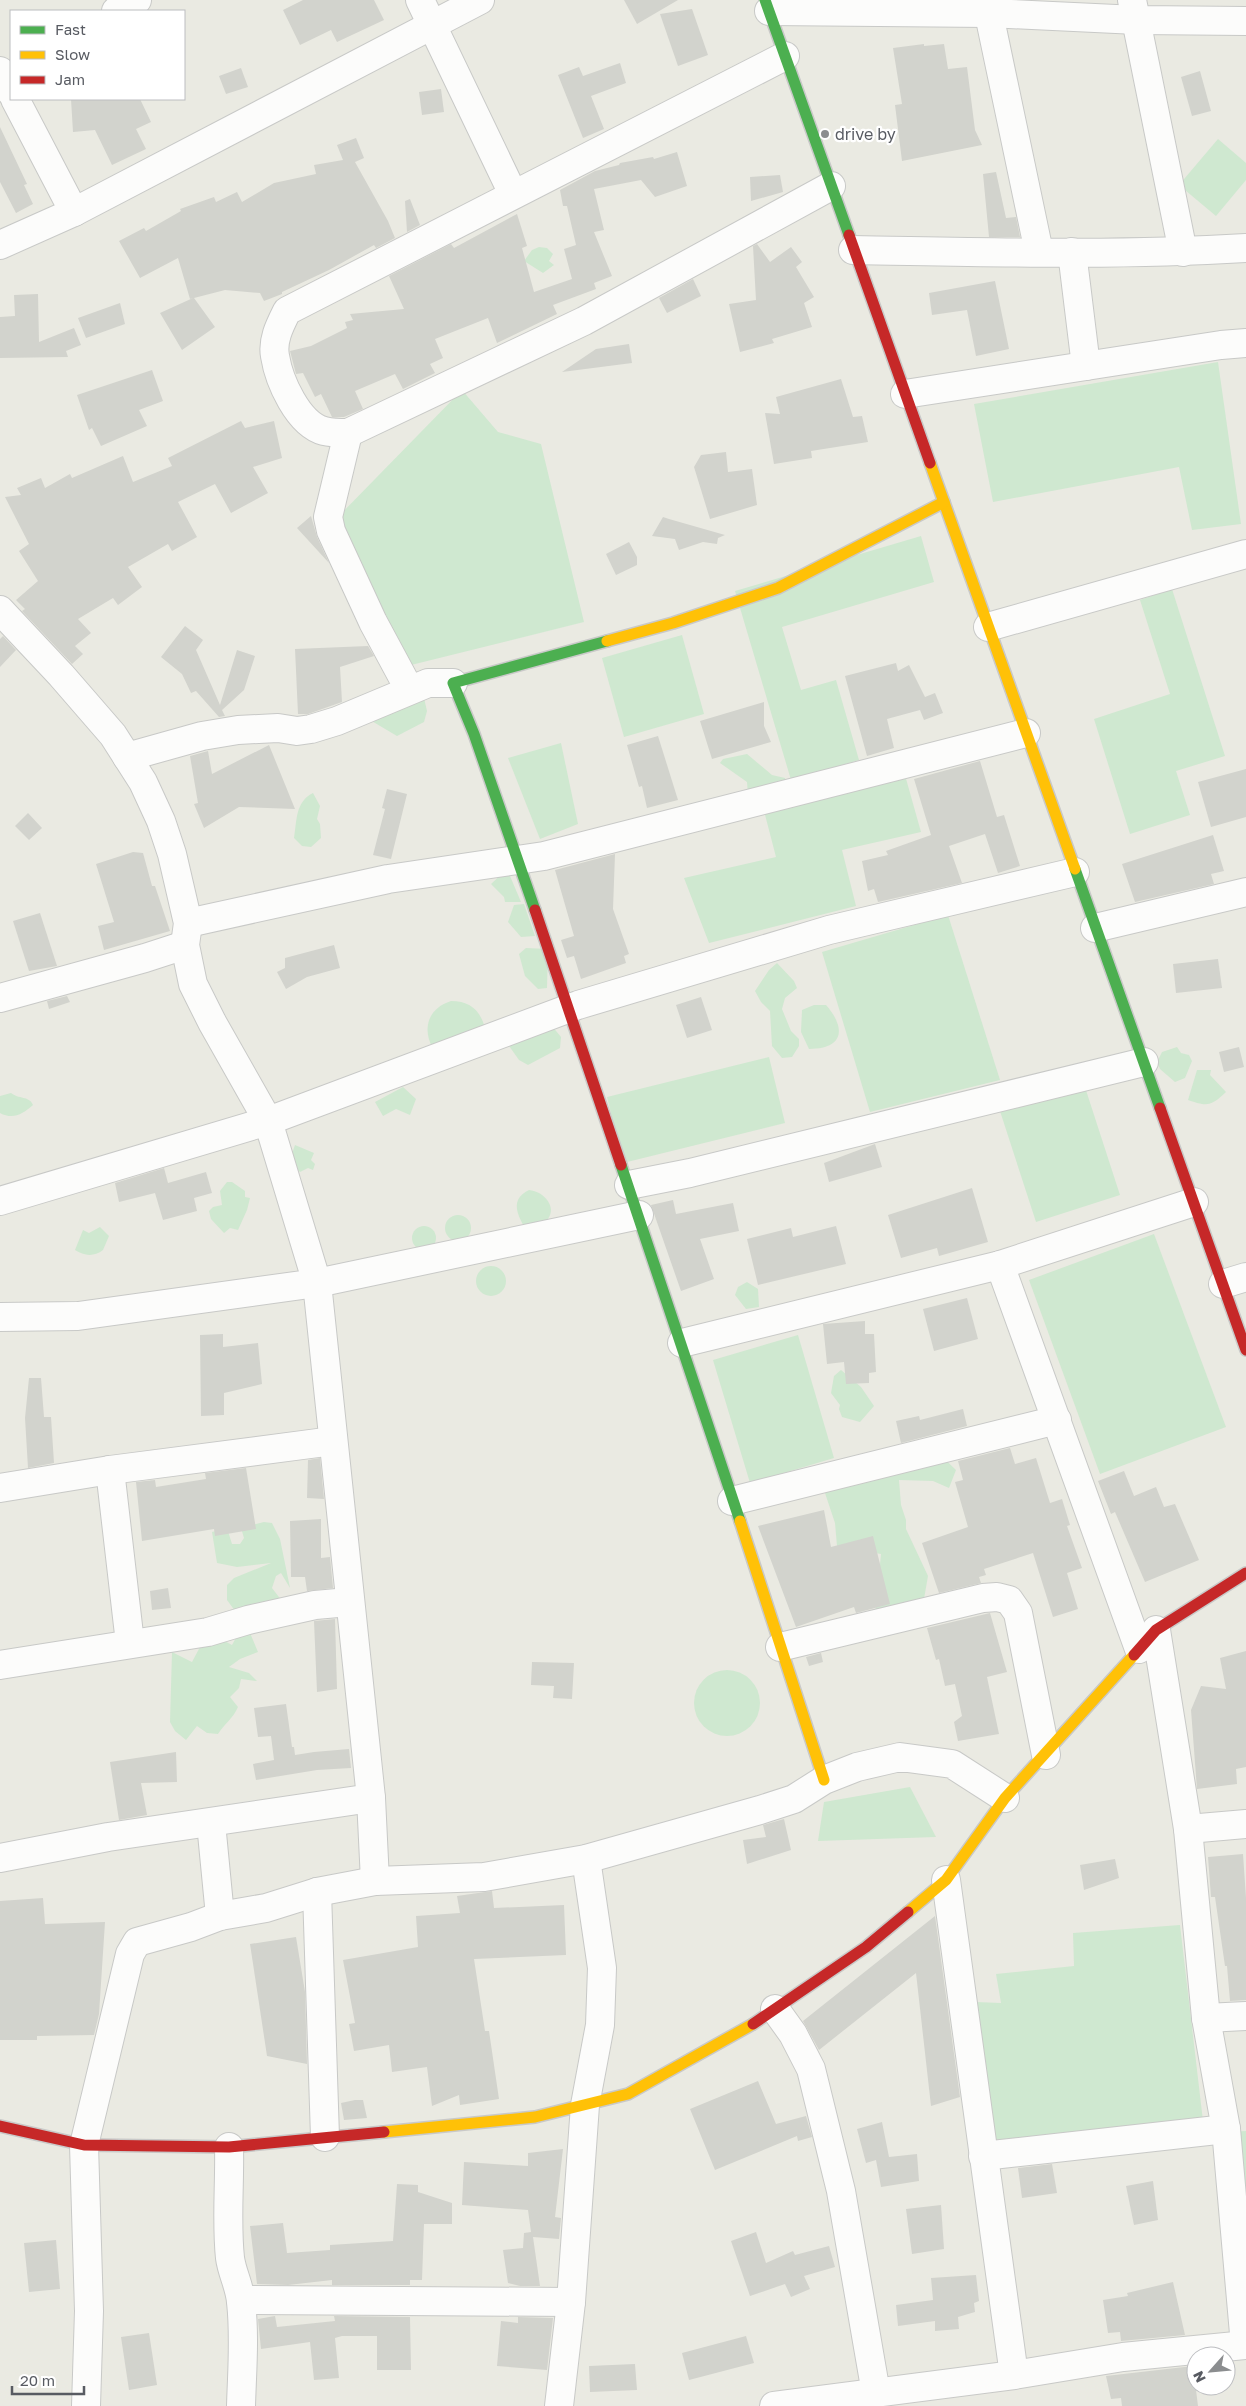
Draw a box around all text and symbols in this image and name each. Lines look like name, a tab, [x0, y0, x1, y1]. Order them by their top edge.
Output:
legend	[10, 10, 185, 100]
text: Fast	[55, 20, 86, 38]
text: Slow	[55, 45, 90, 63]
text: Jam	[55, 70, 85, 88]
place label: drive by	[835, 124, 896, 144]
marker: drive by	[819, 128, 831, 140]
north arrow	[1186, 2346, 1236, 2396]
scale bar	[12, 2364, 85, 2396]
text: N	[1189, 2369, 1209, 2386]
text: 20 m	[20, 2371, 55, 2389]

